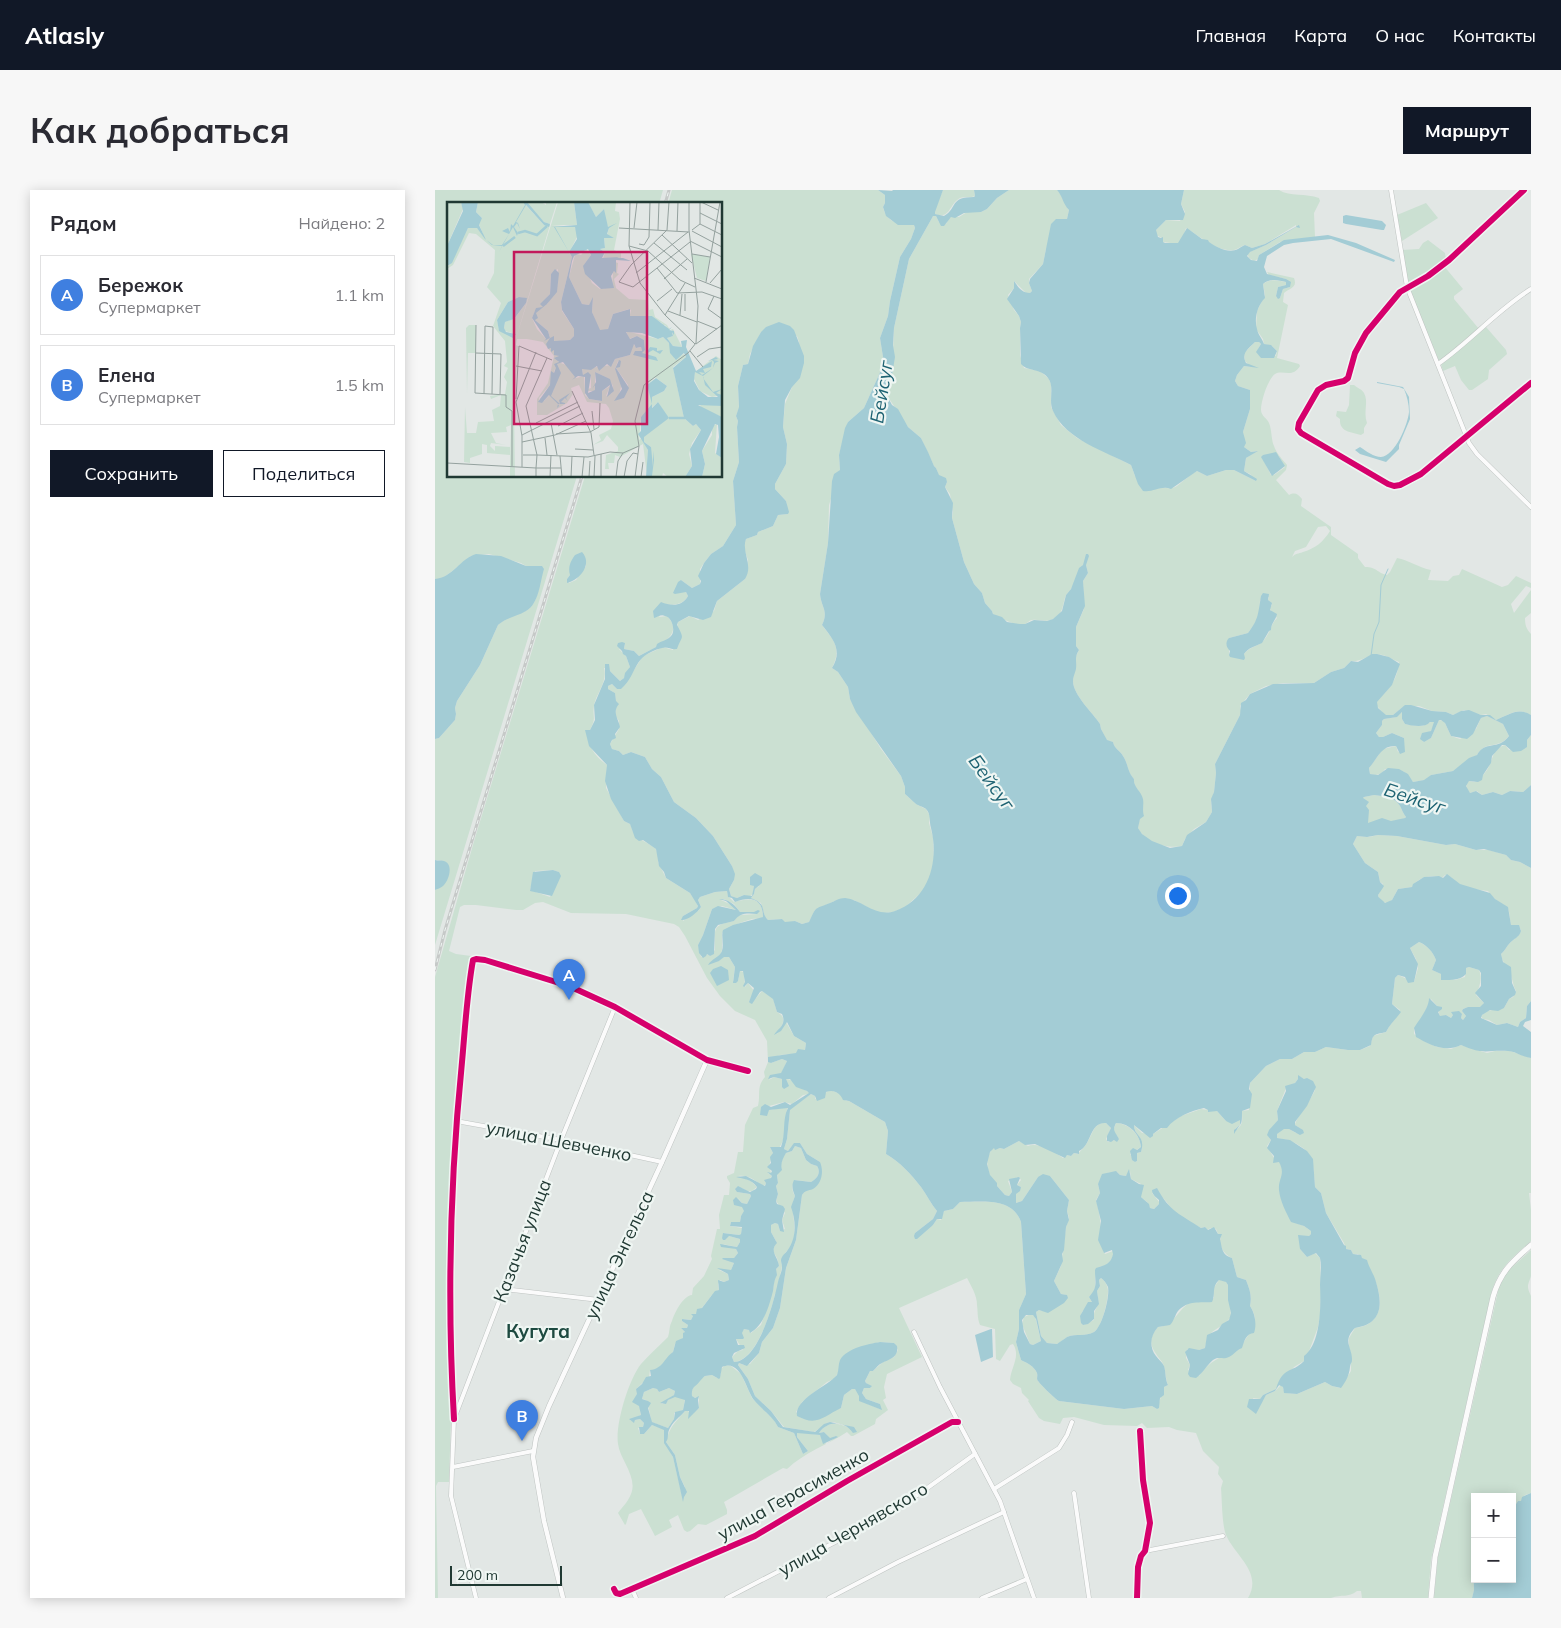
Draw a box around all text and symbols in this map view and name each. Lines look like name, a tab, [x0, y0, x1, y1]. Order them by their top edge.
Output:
text: Atlasly	[25, 20, 104, 50]
text: Главная	[1196, 24, 1266, 47]
text: Карта	[1294, 24, 1347, 47]
text: О нас	[1375, 24, 1425, 47]
text: Контакты	[1453, 24, 1536, 47]
button: Маршрут	[1403, 107, 1531, 154]
text: Как добраться	[30, 108, 290, 152]
inset map	[447, 202, 723, 478]
text: Рядом	[50, 210, 117, 236]
text: Найдено: 2	[299, 213, 385, 233]
text: Бережок	[98, 273, 183, 297]
text: A	[61, 285, 73, 305]
text: 1.1 km	[335, 285, 384, 305]
text: Супермаркет	[98, 297, 201, 317]
water label: Бейсуг	[864, 358, 898, 425]
text: Елена	[98, 363, 155, 387]
text: B	[61, 375, 73, 395]
text: 1.5 km	[335, 375, 384, 395]
text: Супермаркет	[98, 387, 201, 407]
button: Сохранить	[50, 450, 213, 497]
button: Поделиться	[223, 450, 385, 497]
water label: Бейсуг	[964, 749, 1021, 815]
water label: Бейсуг	[1381, 777, 1449, 819]
your location	[1165, 883, 1191, 909]
pin: A	[553, 959, 585, 1000]
street label: улица Шевченко	[484, 1116, 634, 1166]
street label: Казачья улица	[488, 1176, 556, 1306]
street label: улица Энгельса	[579, 1187, 659, 1323]
district label: Кугута	[506, 1319, 570, 1343]
pin: B	[506, 1400, 538, 1441]
street label: улица Герасименко	[713, 1443, 873, 1545]
street label: улица Чернявского	[774, 1477, 932, 1581]
map controls	[1471, 1493, 1516, 1583]
button: +	[1471, 1493, 1516, 1538]
button: −	[1471, 1538, 1516, 1583]
scale bar	[450, 1563, 563, 1586]
text: 200 m	[457, 1566, 498, 1584]

